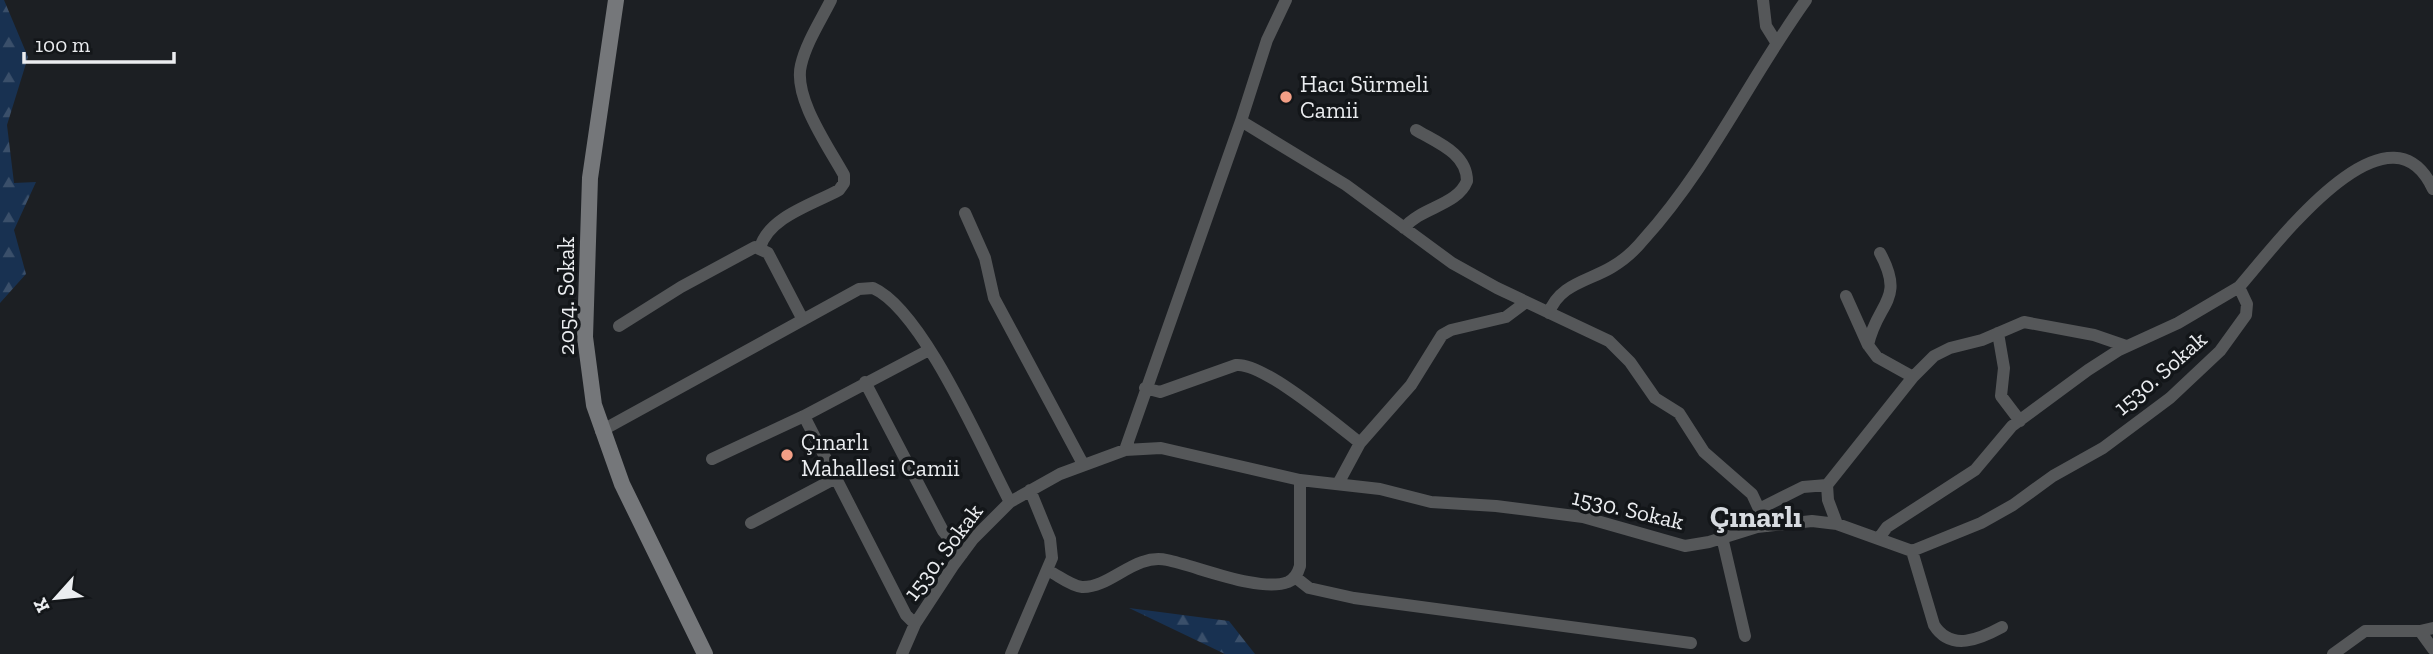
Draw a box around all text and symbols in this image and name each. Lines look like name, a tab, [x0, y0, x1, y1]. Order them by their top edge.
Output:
scale bar	[24, 21, 175, 65]
text: 100 m	[35, 32, 90, 57]
place label: Hacı Sürmeli Camii	[1300, 70, 1429, 124]
marker: Hacı Sürmeli Camii	[1278, 89, 1294, 105]
street label: 2054. Sokak	[552, 237, 580, 355]
street label: 1530. Sokak	[2108, 325, 2212, 421]
place label: Çınarlı Mahallesi Camii	[801, 428, 960, 482]
marker: Çınarlı Mahallesi Camii	[779, 447, 795, 463]
street label: 1530. Sokak	[1569, 483, 1687, 535]
street label: 1530. Sokak	[898, 498, 988, 606]
district label: Çınarlı	[1710, 499, 1802, 535]
north arrow	[21, 563, 91, 633]
text: K	[28, 594, 54, 616]

